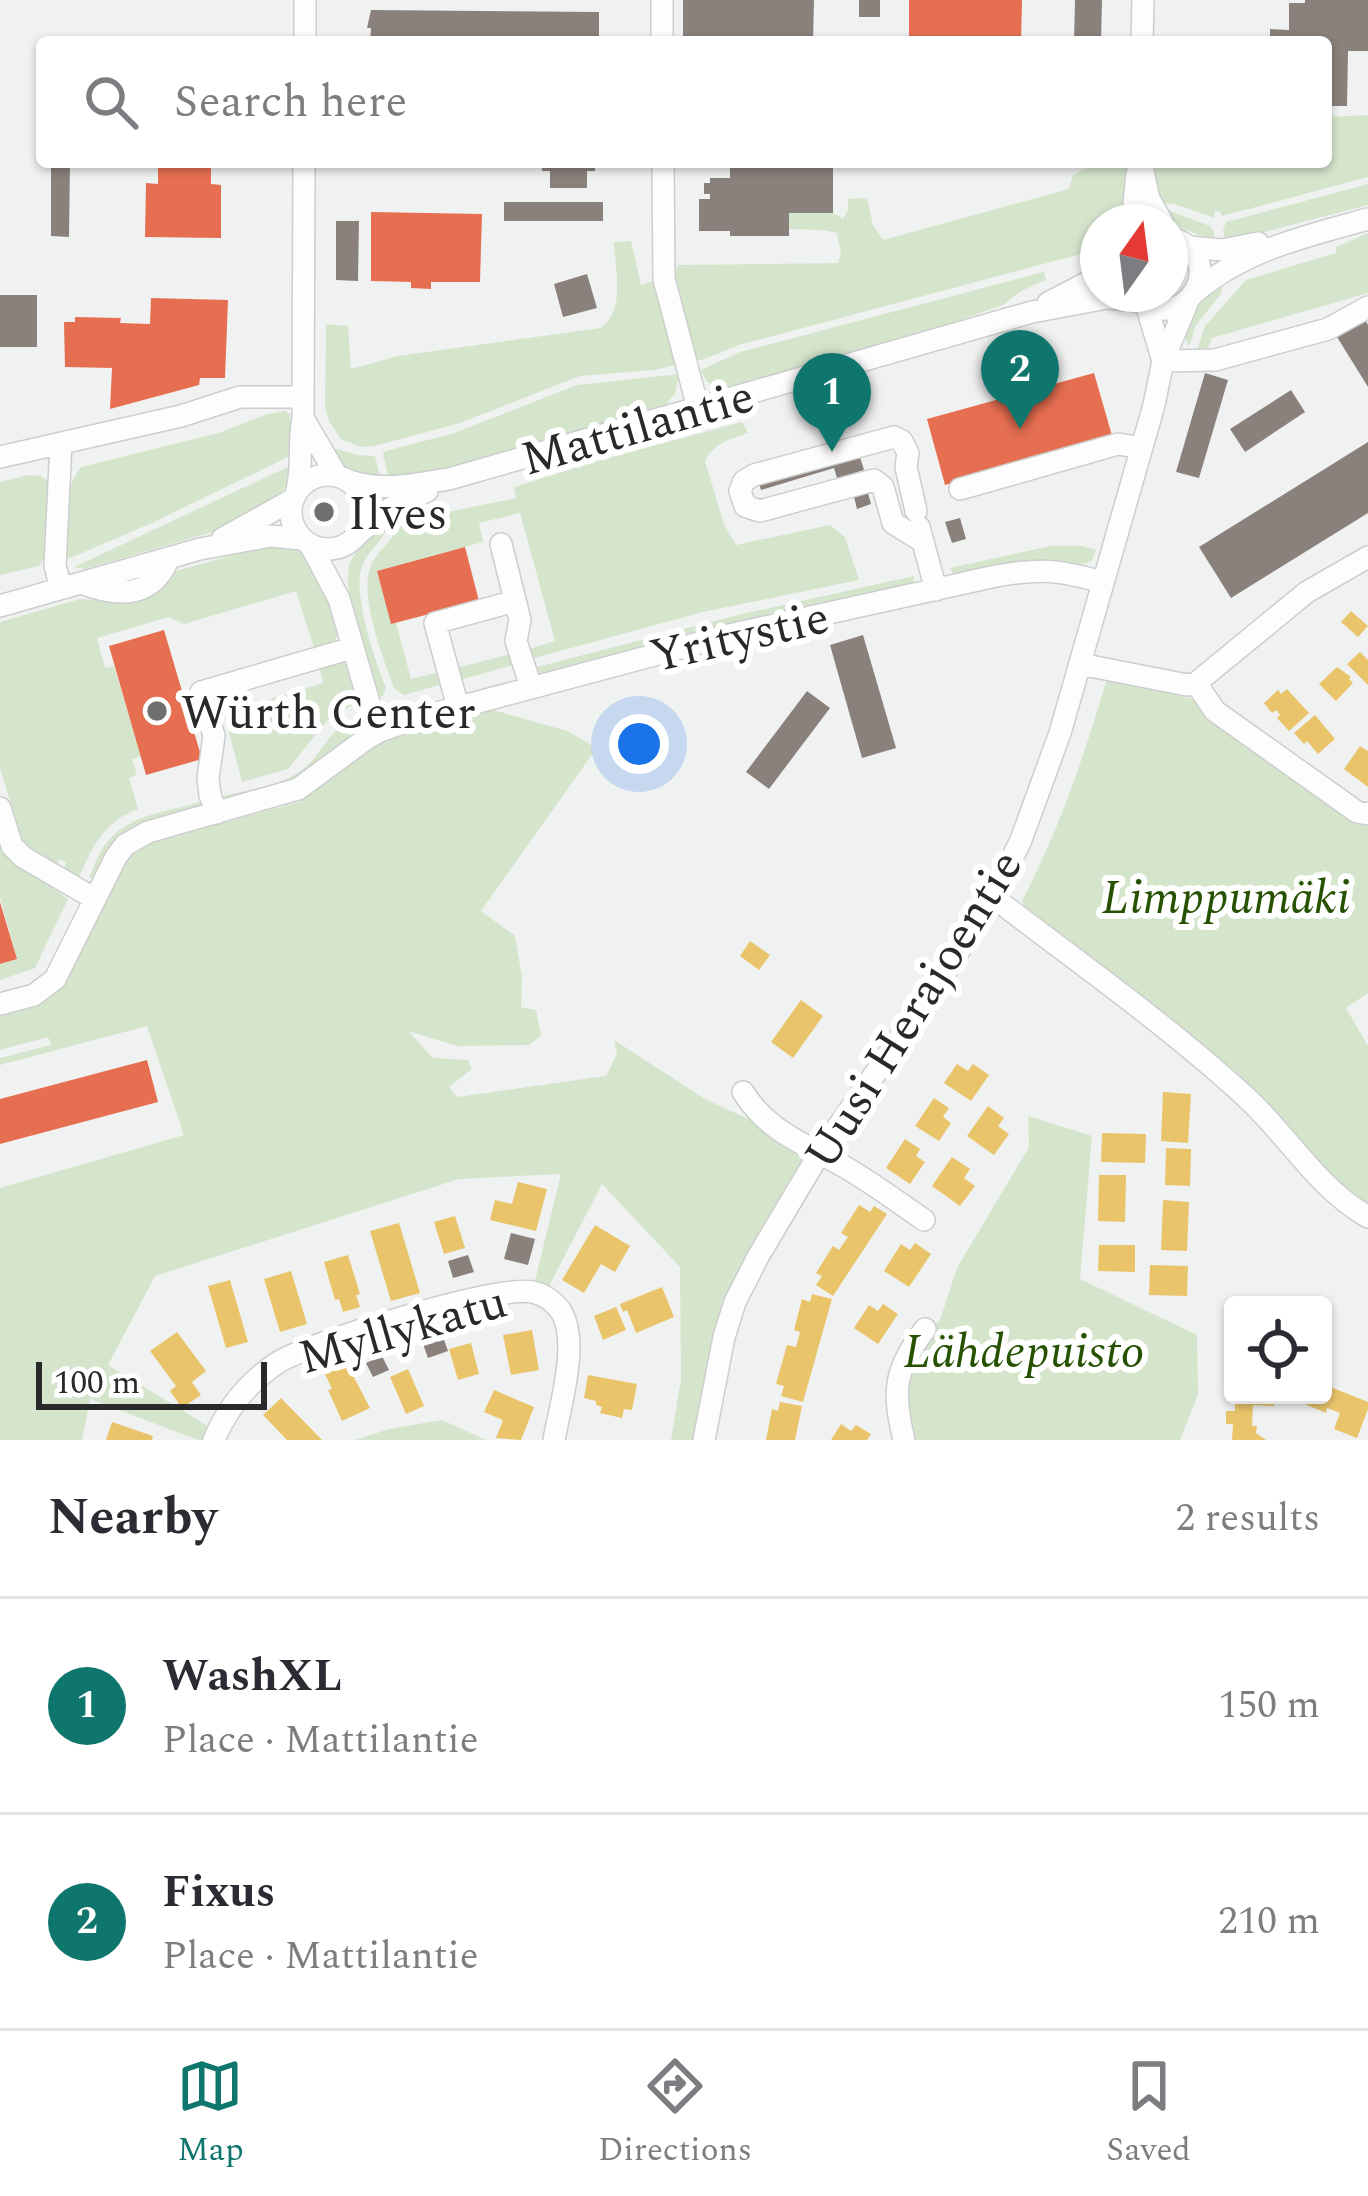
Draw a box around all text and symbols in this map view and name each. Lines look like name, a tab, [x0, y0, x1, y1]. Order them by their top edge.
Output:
search box	[36, 36, 1332, 168]
text: Search here	[174, 68, 407, 137]
icon: search	[78, 69, 144, 135]
north arrow	[1080, 204, 1188, 312]
pin: 2	[981, 330, 1059, 429]
pin: 1	[793, 353, 871, 452]
street label: Mattilantie	[513, 360, 763, 496]
place label: Ilves	[348, 478, 448, 551]
marker: Ilves	[311, 499, 337, 525]
street label: Yritystie	[643, 581, 836, 693]
place label: Würth Center	[181, 677, 476, 750]
marker: Würth Center	[144, 698, 170, 724]
your location	[609, 714, 669, 774]
street label: Uusi Herajoentie	[786, 836, 1042, 1185]
park label: Limppumäki	[1101, 862, 1351, 935]
street label: Myllykatu	[290, 1266, 516, 1395]
map controls	[1224, 1296, 1332, 1404]
button: locate	[1224, 1296, 1332, 1404]
park label: Lähdepuisto	[903, 1316, 1145, 1389]
scale bar	[36, 1356, 267, 1409]
text: 100 m	[54, 1358, 140, 1408]
text: Nearby	[48, 1479, 217, 1557]
text: 2 results	[1176, 1489, 1320, 1548]
text: WashXL	[162, 1642, 342, 1711]
text: 1	[76, 1676, 98, 1735]
text: 150 m	[1218, 1676, 1320, 1735]
text: Place · Mattilantie	[162, 1711, 479, 1770]
text: Fixus	[162, 1858, 275, 1927]
text: 2	[76, 1892, 98, 1951]
text: 210 m	[1218, 1892, 1320, 1951]
text: Place · Mattilantie	[162, 1927, 479, 1986]
tab: Map	[177, 2053, 244, 2175]
tab: Directions	[598, 2053, 752, 2175]
tab: Saved	[1106, 2053, 1191, 2175]

